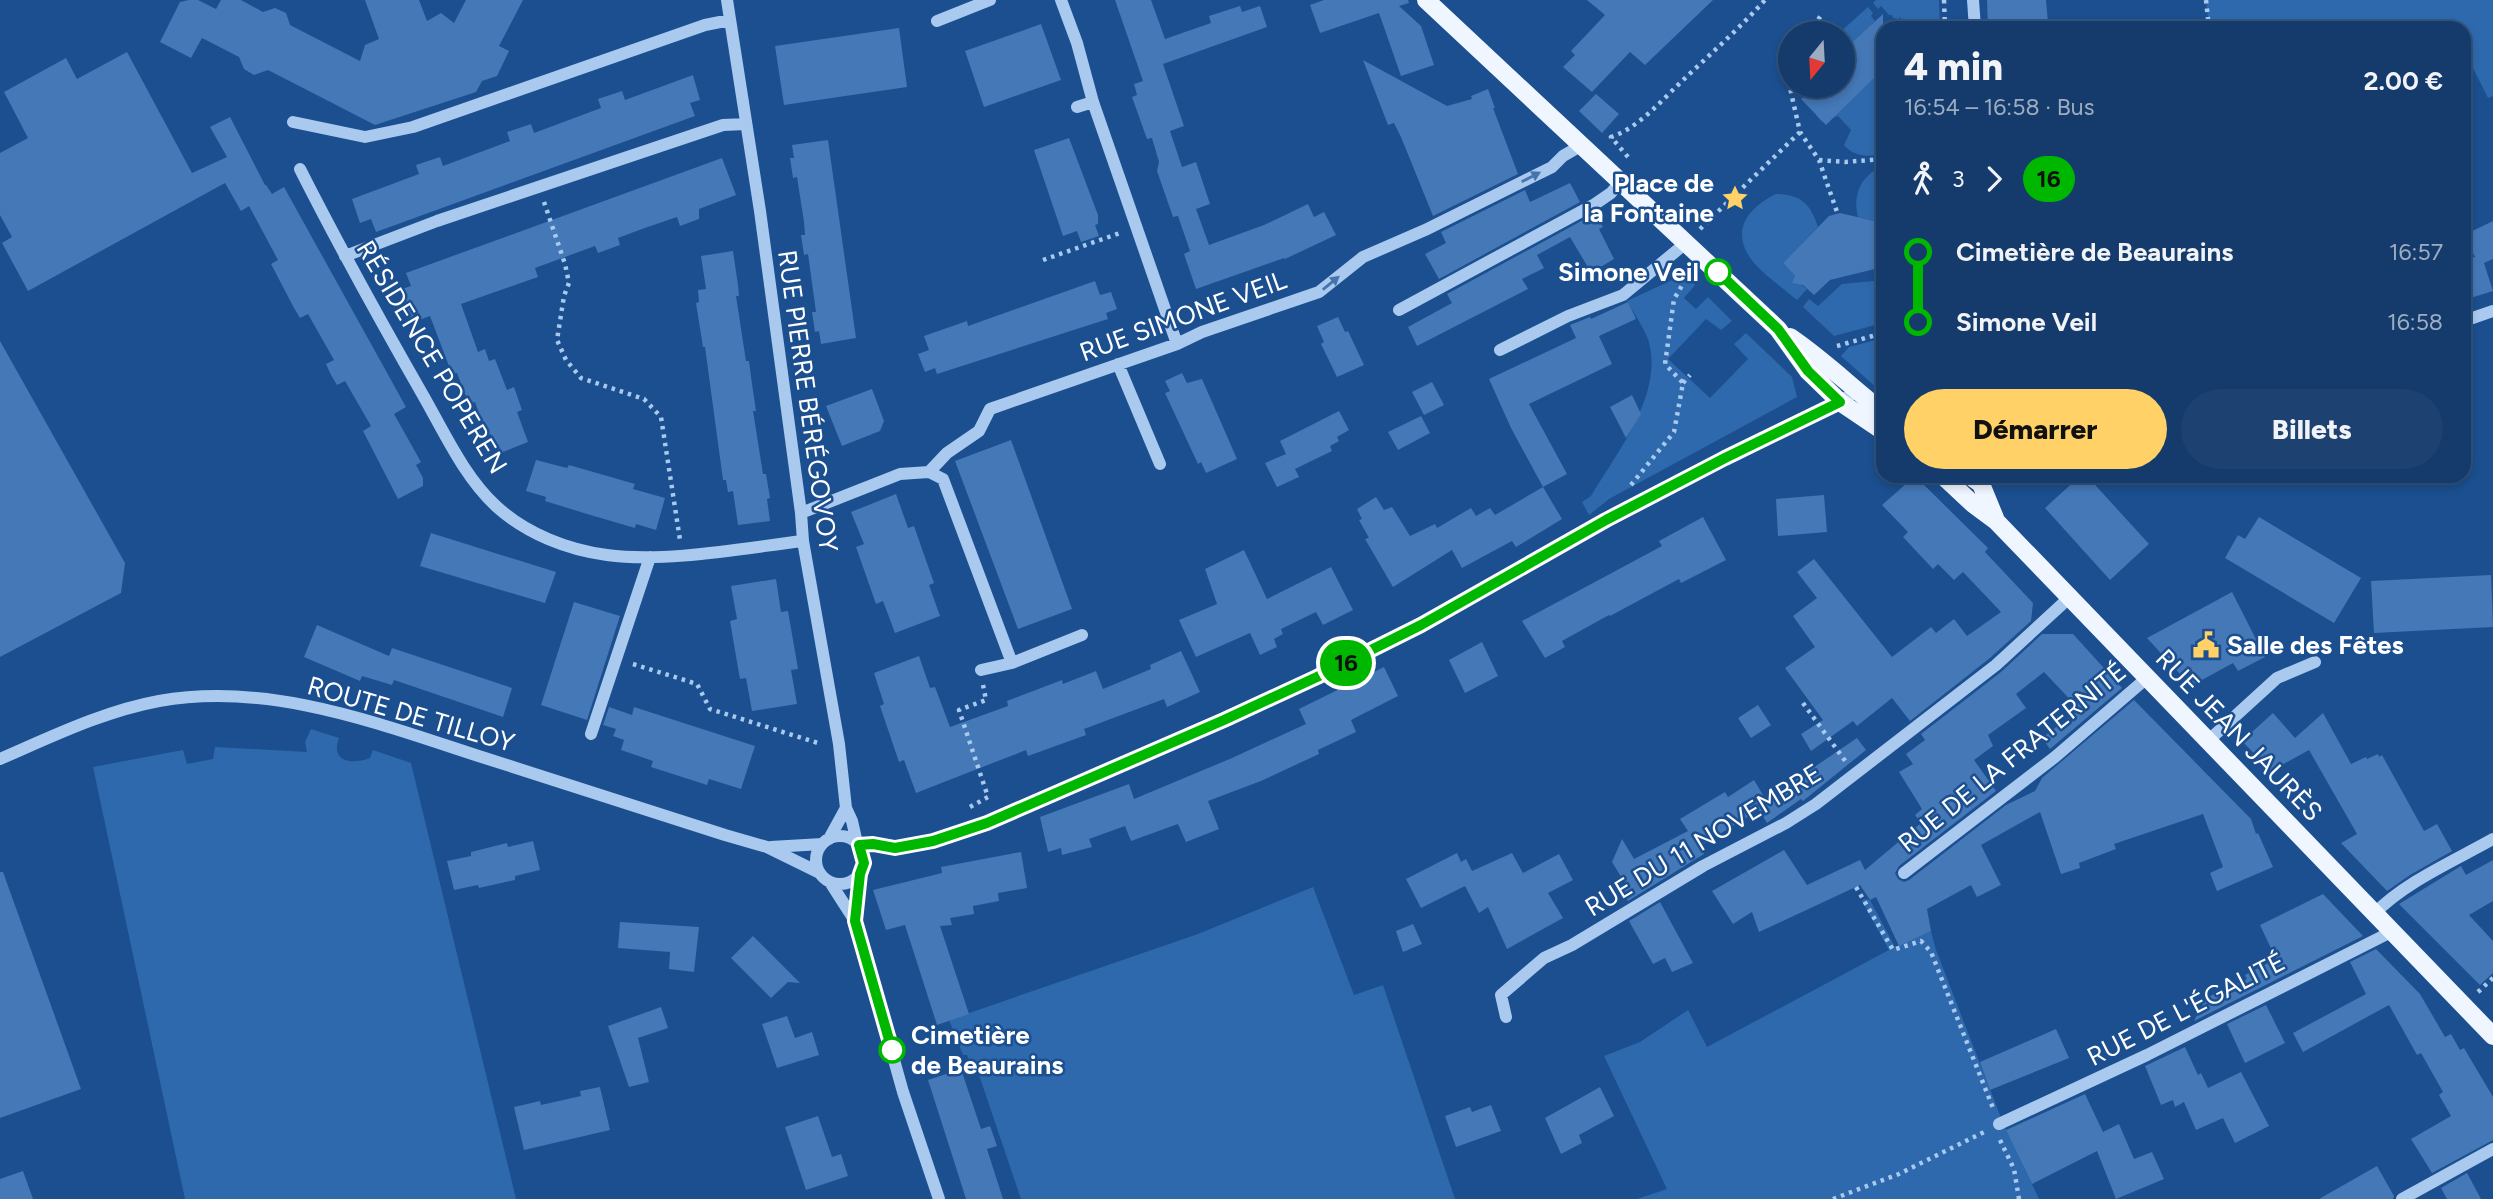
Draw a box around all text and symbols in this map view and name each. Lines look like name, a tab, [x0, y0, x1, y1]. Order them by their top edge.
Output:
north arrow	[1778, 21, 1855, 98]
map controls	[1778, 21, 1855, 98]
text: 4 min	[1904, 44, 2003, 90]
text: 2.00 €	[2364, 65, 2443, 97]
text: 16:54 – 16:58 · Bus	[1904, 93, 2094, 121]
icon: walk	[1904, 160, 1942, 198]
icon: forward	[1975, 160, 2013, 198]
text: 16	[2037, 164, 2061, 193]
text: 3	[1952, 165, 1965, 193]
place label: Place de la Fontaine	[1583, 167, 1714, 229]
one-way arrow	[1521, 172, 1541, 183]
place icon: Place de la Fontaine	[1720, 183, 1750, 213]
street label: RÉSIDENCE POPEREN	[350, 235, 514, 479]
text: Cimetière de Beaurains	[1956, 236, 2233, 268]
text: 16:57	[2389, 238, 2443, 266]
street label: RUE PIERRE BÉRÉGOVOY	[771, 248, 845, 554]
place label: Simone Veil	[1558, 256, 1699, 288]
marker: Simone Veil	[1705, 259, 1731, 285]
street label: RUE SIMONE VEIL	[1075, 264, 1291, 368]
one-way arrow	[1321, 275, 1339, 290]
text: Simone Veil	[1956, 306, 2097, 338]
text: 16:58	[2387, 308, 2443, 336]
button: Démarrer	[1904, 389, 2167, 469]
button: Billets	[2181, 389, 2443, 469]
place label: Salle des Fêtes	[2227, 629, 2404, 661]
public building icon: Salle des Fêtes	[2191, 630, 2221, 660]
line badge: 16	[1314, 640, 1378, 686]
street label: RUE JEAN JAURÈS	[2149, 642, 2329, 828]
text: 16	[1334, 648, 1358, 677]
street label: RUE DE LA FRATERNITÉ	[1891, 655, 2133, 859]
street label: ROUTE DE TILLOY	[304, 669, 519, 759]
street label: RUE DU 11 NOVEMBRE	[1579, 757, 1827, 923]
street label: RUE DE L'ÉGALITÉ	[2082, 945, 2290, 1073]
place label: Cimetière de Beaurains	[911, 1019, 1063, 1081]
marker: Cimetière de Beaurains	[879, 1037, 905, 1063]

